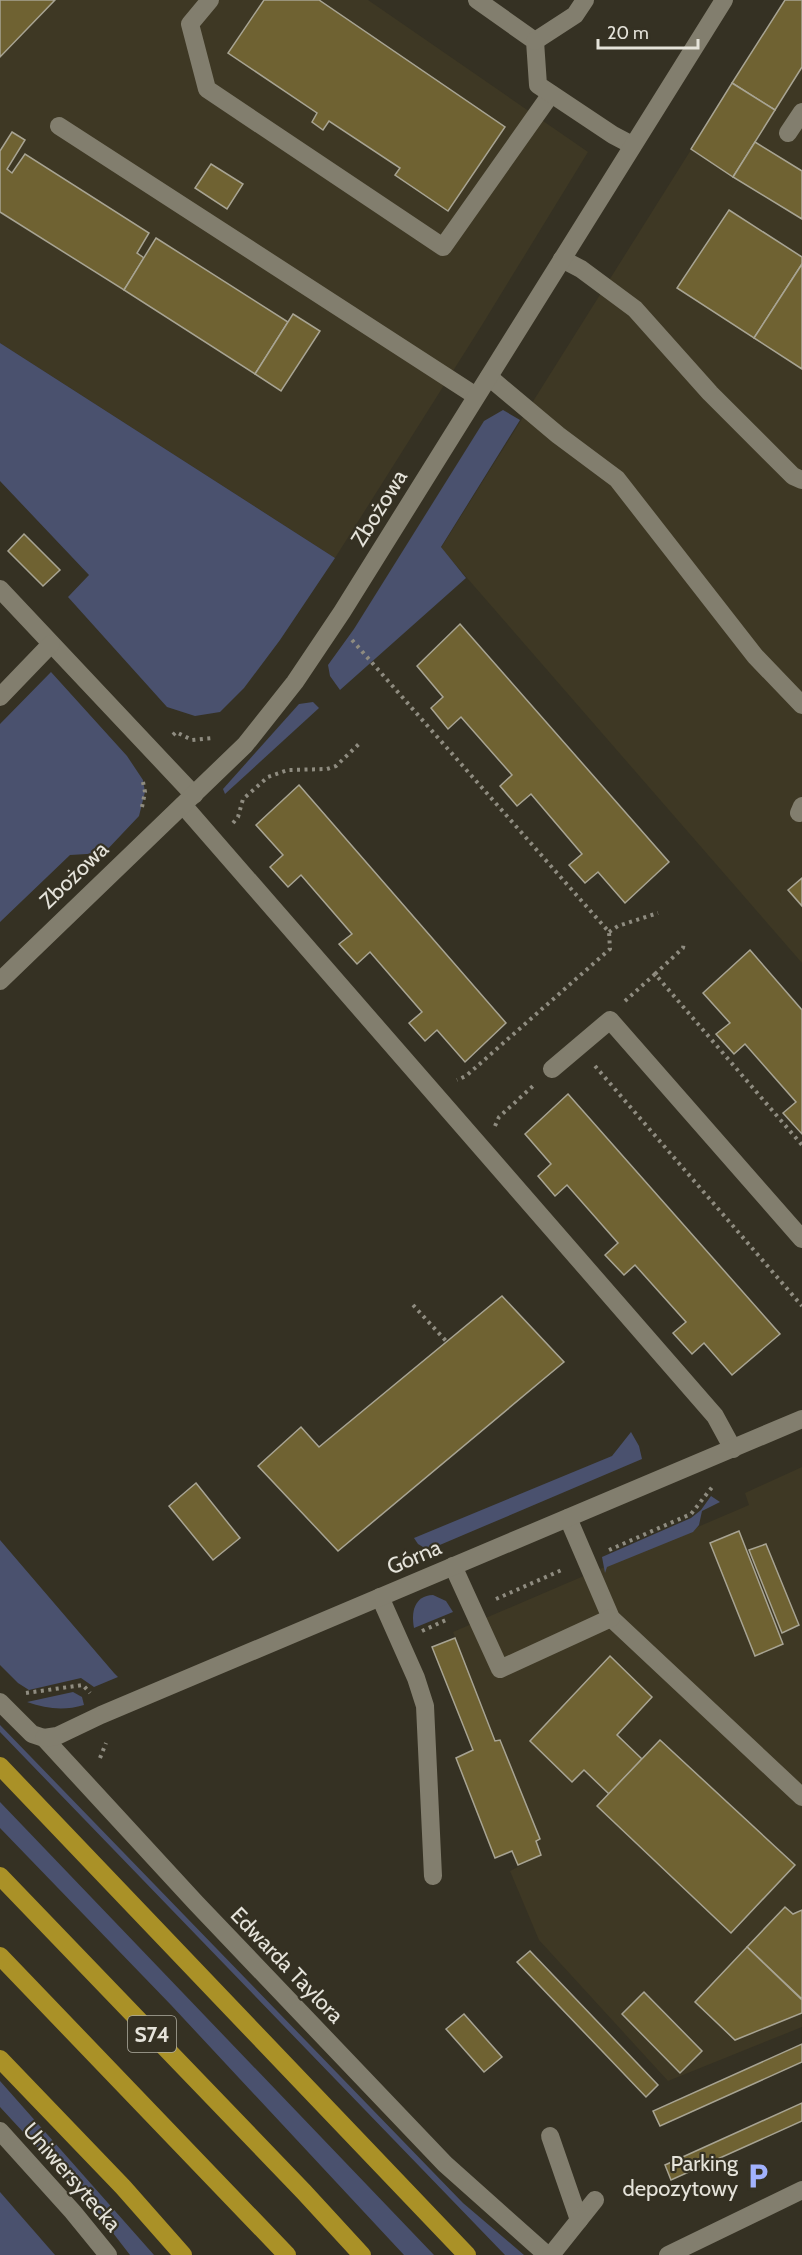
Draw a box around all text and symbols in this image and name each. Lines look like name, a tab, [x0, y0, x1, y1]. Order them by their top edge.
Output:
scale bar	[598, 12, 698, 50]
text: 20 m	[607, 22, 649, 44]
street label: Zbożowa	[345, 464, 413, 551]
street label: Zbożowa	[34, 835, 114, 914]
street label: Górna	[383, 1533, 446, 1580]
street label: Edwarda Taylora	[225, 1901, 349, 2029]
road number: S74	[128, 2016, 176, 2052]
street label: Uniwersytecka	[17, 2117, 127, 2237]
place label: Parking depozytowy	[623, 2150, 739, 2202]
parking icon: Parking depozytowy	[743, 2161, 773, 2191]

